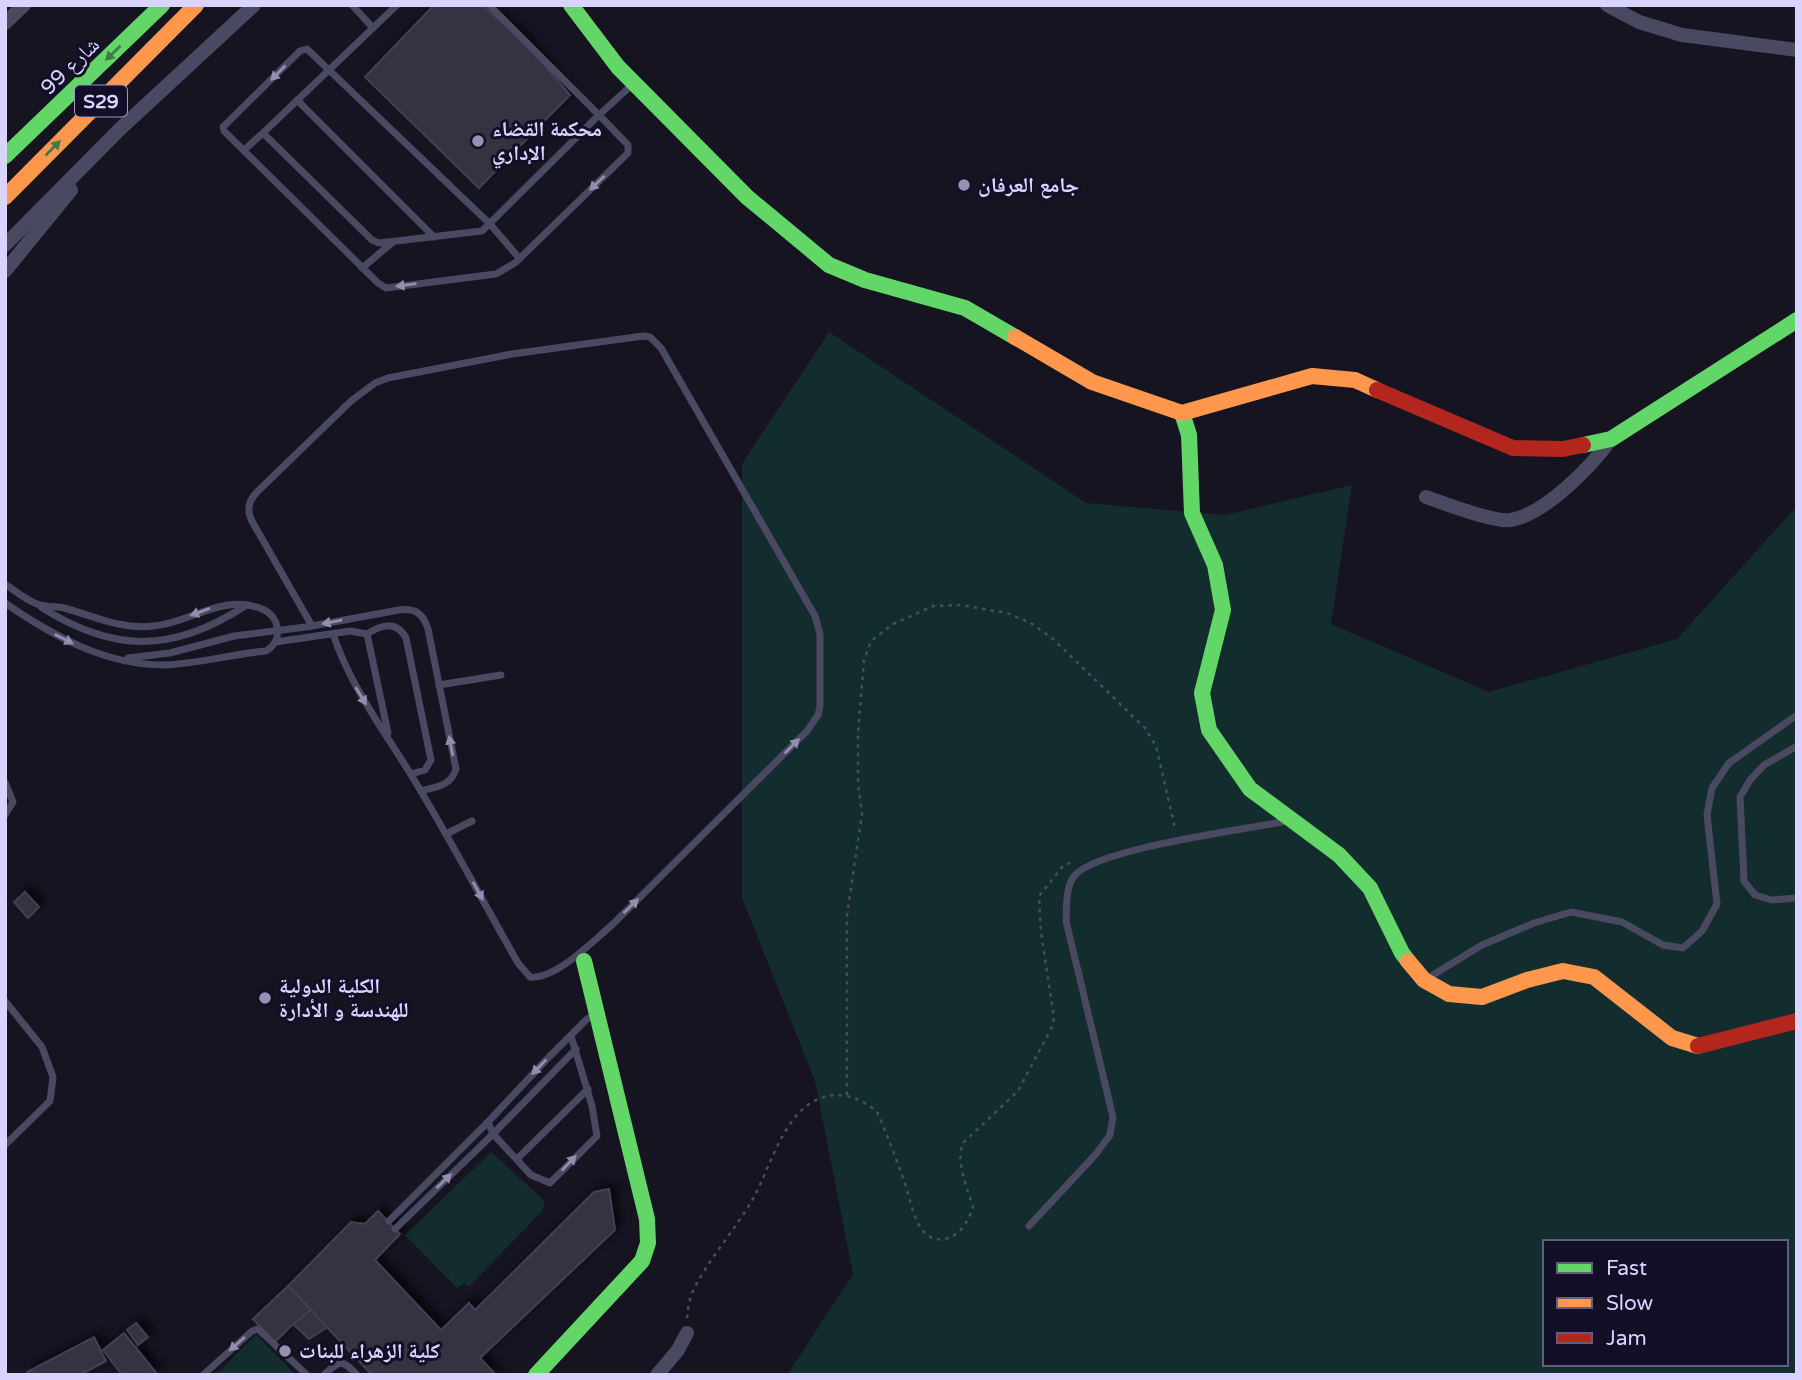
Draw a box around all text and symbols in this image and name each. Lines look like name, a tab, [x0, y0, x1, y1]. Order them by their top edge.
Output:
street label: 99 شارع	[36, 32, 105, 100]
one-way arrow	[105, 45, 122, 61]
one-way arrow	[270, 64, 287, 81]
road number: S29	[75, 86, 127, 116]
place label: محكمة القضاء الإداري	[492, 117, 602, 169]
marker: محكمة القضاء الإداري	[470, 133, 486, 149]
one-way arrow	[45, 140, 62, 157]
place label: جامع العرفان	[978, 173, 1079, 199]
one-way arrow	[589, 175, 606, 191]
marker: جامع العرفان	[956, 177, 972, 193]
one-way arrow	[394, 280, 416, 291]
one-way arrow	[189, 607, 210, 618]
one-way arrow	[321, 617, 343, 628]
one-way arrow	[54, 633, 74, 644]
one-way arrow	[355, 686, 368, 705]
one-way arrow	[446, 735, 457, 757]
one-way arrow	[784, 737, 801, 754]
one-way arrow	[472, 881, 484, 901]
one-way arrow	[623, 898, 640, 915]
place label: الكلية الدولية للهندسة و الأدارة	[279, 974, 409, 1023]
marker: الكلية الدولية للهندسة و الأدارة	[257, 990, 273, 1006]
one-way arrow	[531, 1059, 548, 1076]
one-way arrow	[561, 1154, 578, 1171]
one-way arrow	[435, 1174, 452, 1190]
legend	[1543, 1240, 1788, 1366]
text: Fast	[1606, 1256, 1647, 1281]
text: Slow	[1606, 1291, 1654, 1316]
text: Jam	[1606, 1326, 1647, 1351]
one-way arrow	[229, 1335, 246, 1351]
place label: كلية الزهراء للبنات	[299, 1339, 440, 1364]
marker: كلية الزهراء للبنات	[277, 1343, 293, 1359]

